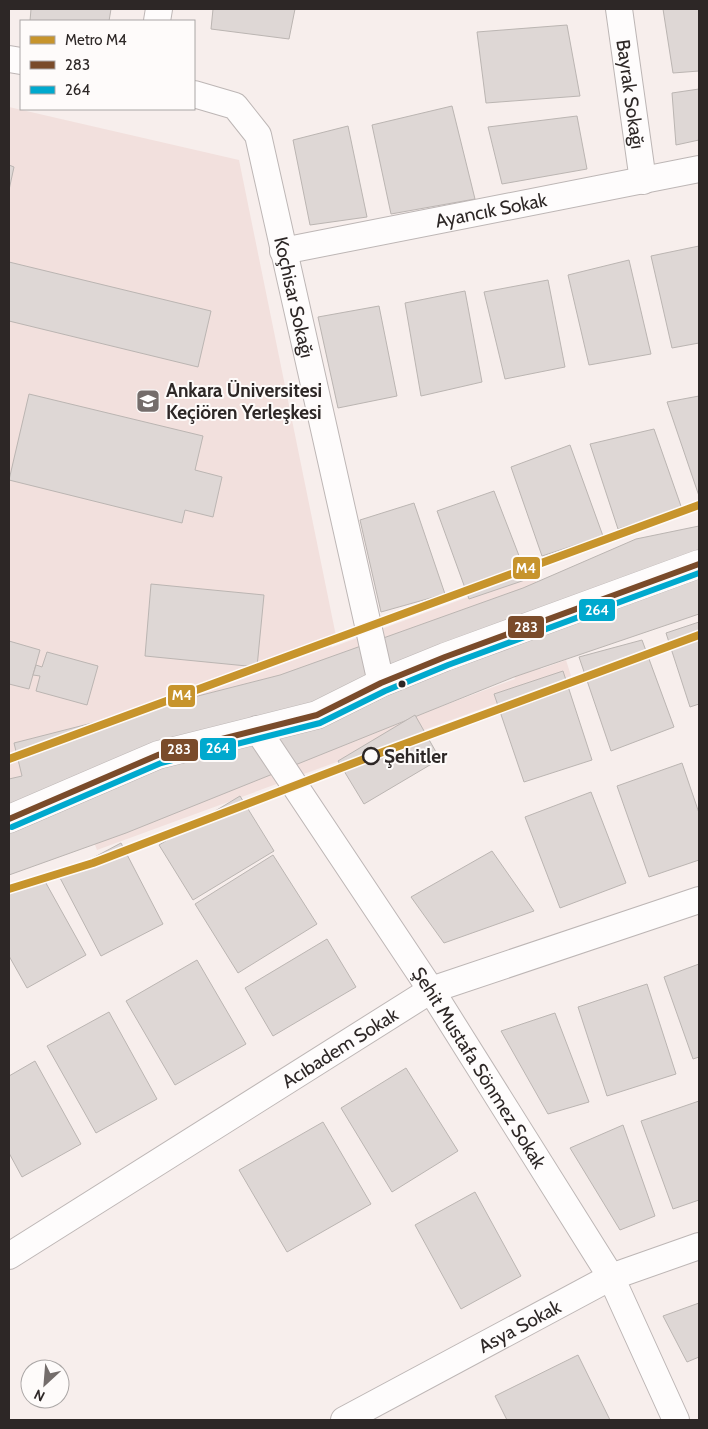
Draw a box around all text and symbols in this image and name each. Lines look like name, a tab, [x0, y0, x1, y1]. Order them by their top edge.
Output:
legend	[20, 20, 195, 110]
text: Metro M4	[65, 31, 127, 49]
street label: Bayrak Sokağı	[611, 38, 649, 150]
text: 283	[65, 56, 90, 74]
text: 264	[65, 81, 90, 99]
street label: Ayancık Sokak	[433, 188, 549, 233]
street label: Koçhisar Sokağı	[269, 235, 319, 360]
place label: Ankara Üniversitesi Keçiören Yerleşkesi	[166, 379, 322, 424]
school or university icon: Ankara Üniversitesi Keçiören Yerleşkesi	[135, 388, 161, 414]
line badge: M4	[512, 556, 541, 580]
text: M4	[516, 559, 536, 577]
line badge: 264	[578, 598, 616, 622]
text: 264	[585, 601, 609, 619]
line badge: 283	[507, 615, 545, 639]
text: 283	[514, 618, 538, 636]
unlabelled marker	[397, 679, 407, 689]
line badge: M4	[167, 684, 196, 708]
text: M4	[172, 686, 192, 704]
line badge: 264	[199, 737, 237, 761]
line badge: 283	[160, 738, 199, 762]
text: 264	[206, 739, 230, 757]
text: 283	[167, 740, 191, 758]
place label: Şehitler	[384, 745, 448, 768]
marker: Şehitler	[362, 747, 380, 765]
street label: Şehit Mustafa Sönmez Sokak	[407, 963, 551, 1173]
street label: Acıbadem Sokak	[278, 1003, 403, 1093]
street label: Asya Sokak	[475, 1295, 565, 1358]
north arrow	[20, 1359, 70, 1409]
text: N	[31, 1385, 48, 1406]

